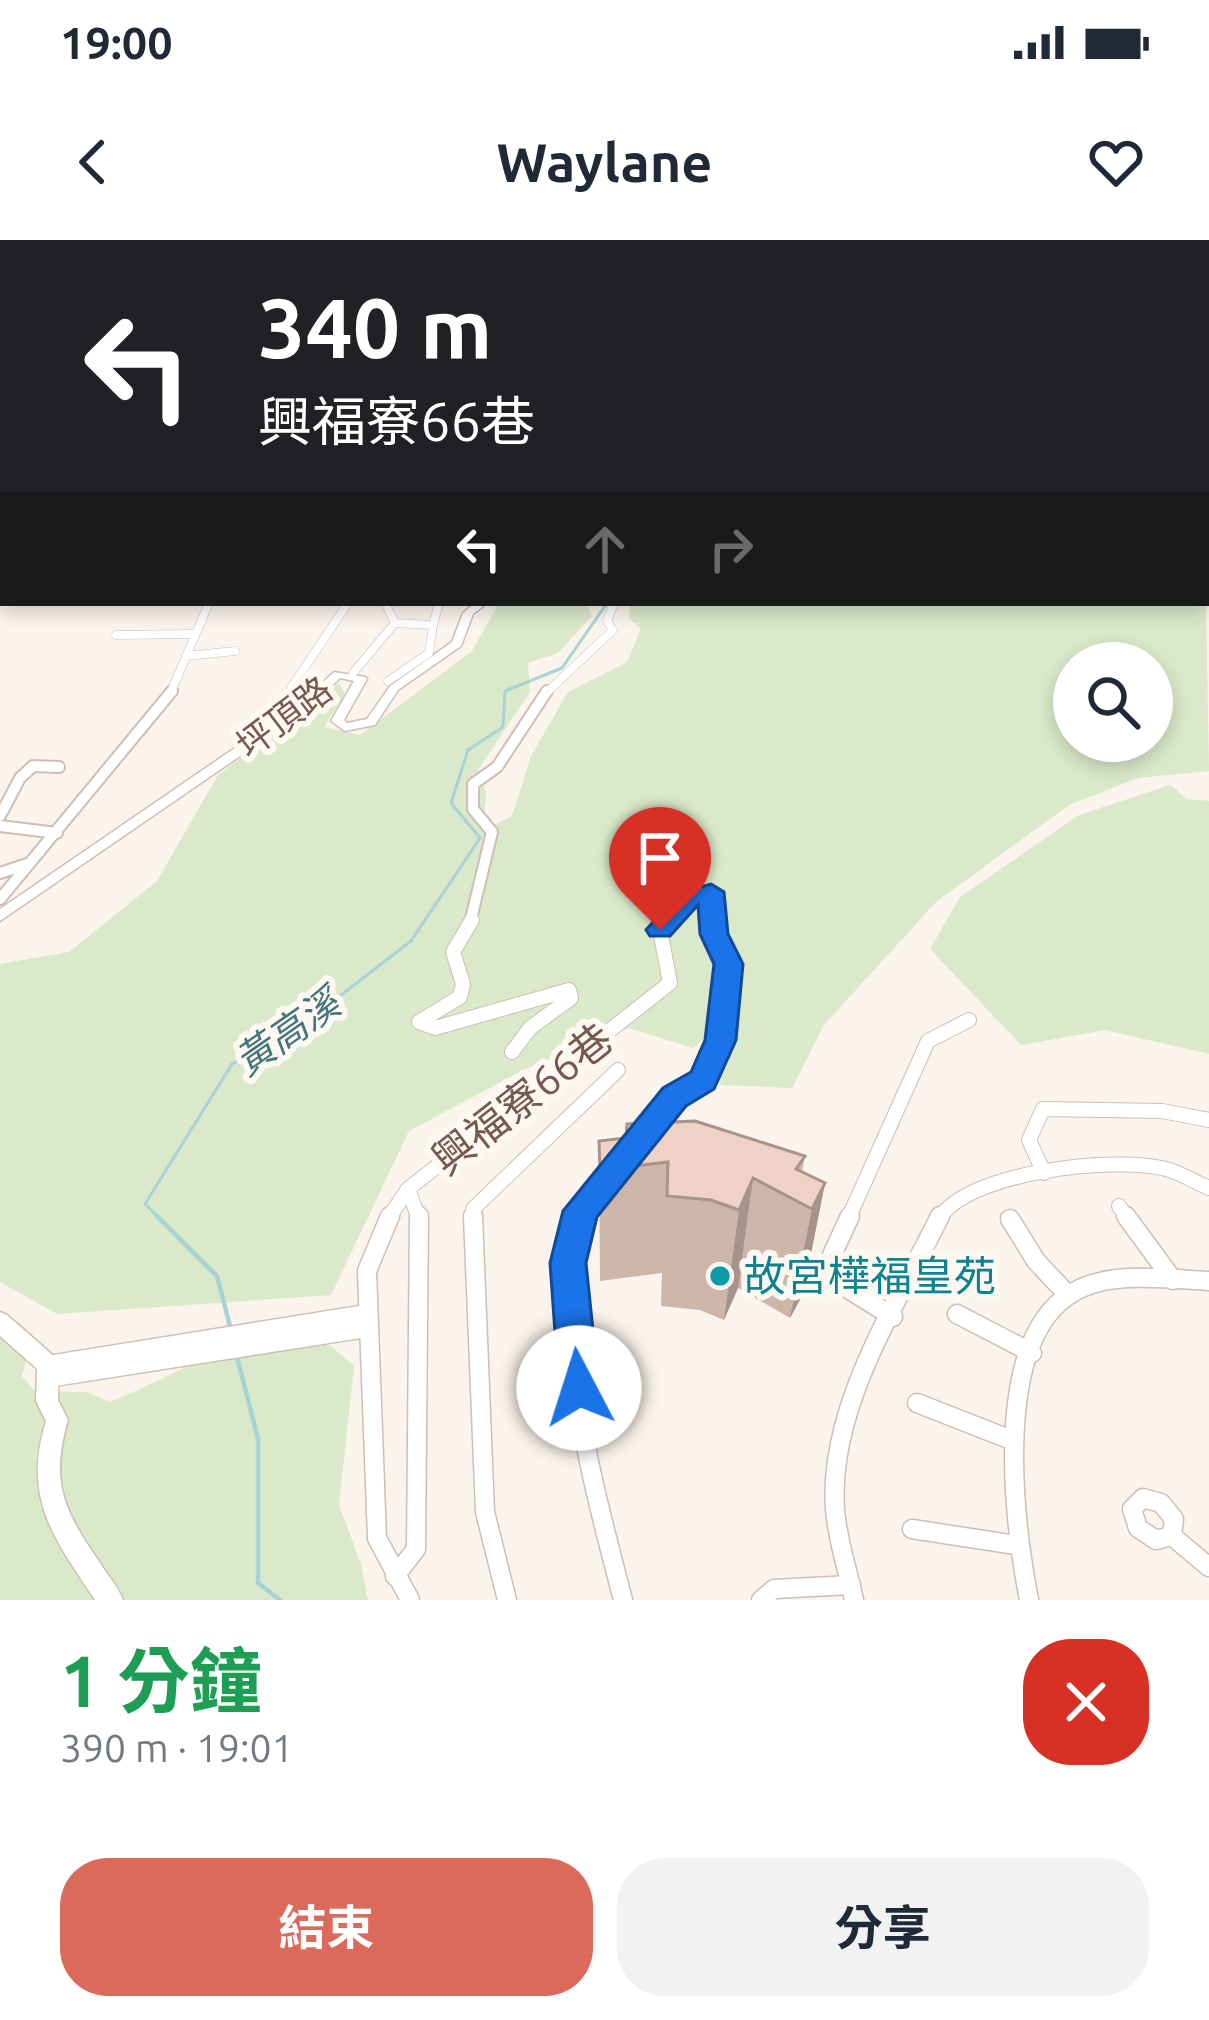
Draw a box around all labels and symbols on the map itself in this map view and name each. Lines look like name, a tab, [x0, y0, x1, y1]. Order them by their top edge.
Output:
street label: 坪頂路	[228, 668, 339, 765]
pin	[609, 807, 711, 930]
water label: 黃高溪	[226, 978, 351, 1083]
street label: 興福寮66巷	[422, 1014, 621, 1183]
place label: 故宮樺福皇苑	[744, 1252, 996, 1299]
marker: 故宮樺福皇苑	[707, 1263, 733, 1289]
position arrow	[516, 1325, 642, 1451]

